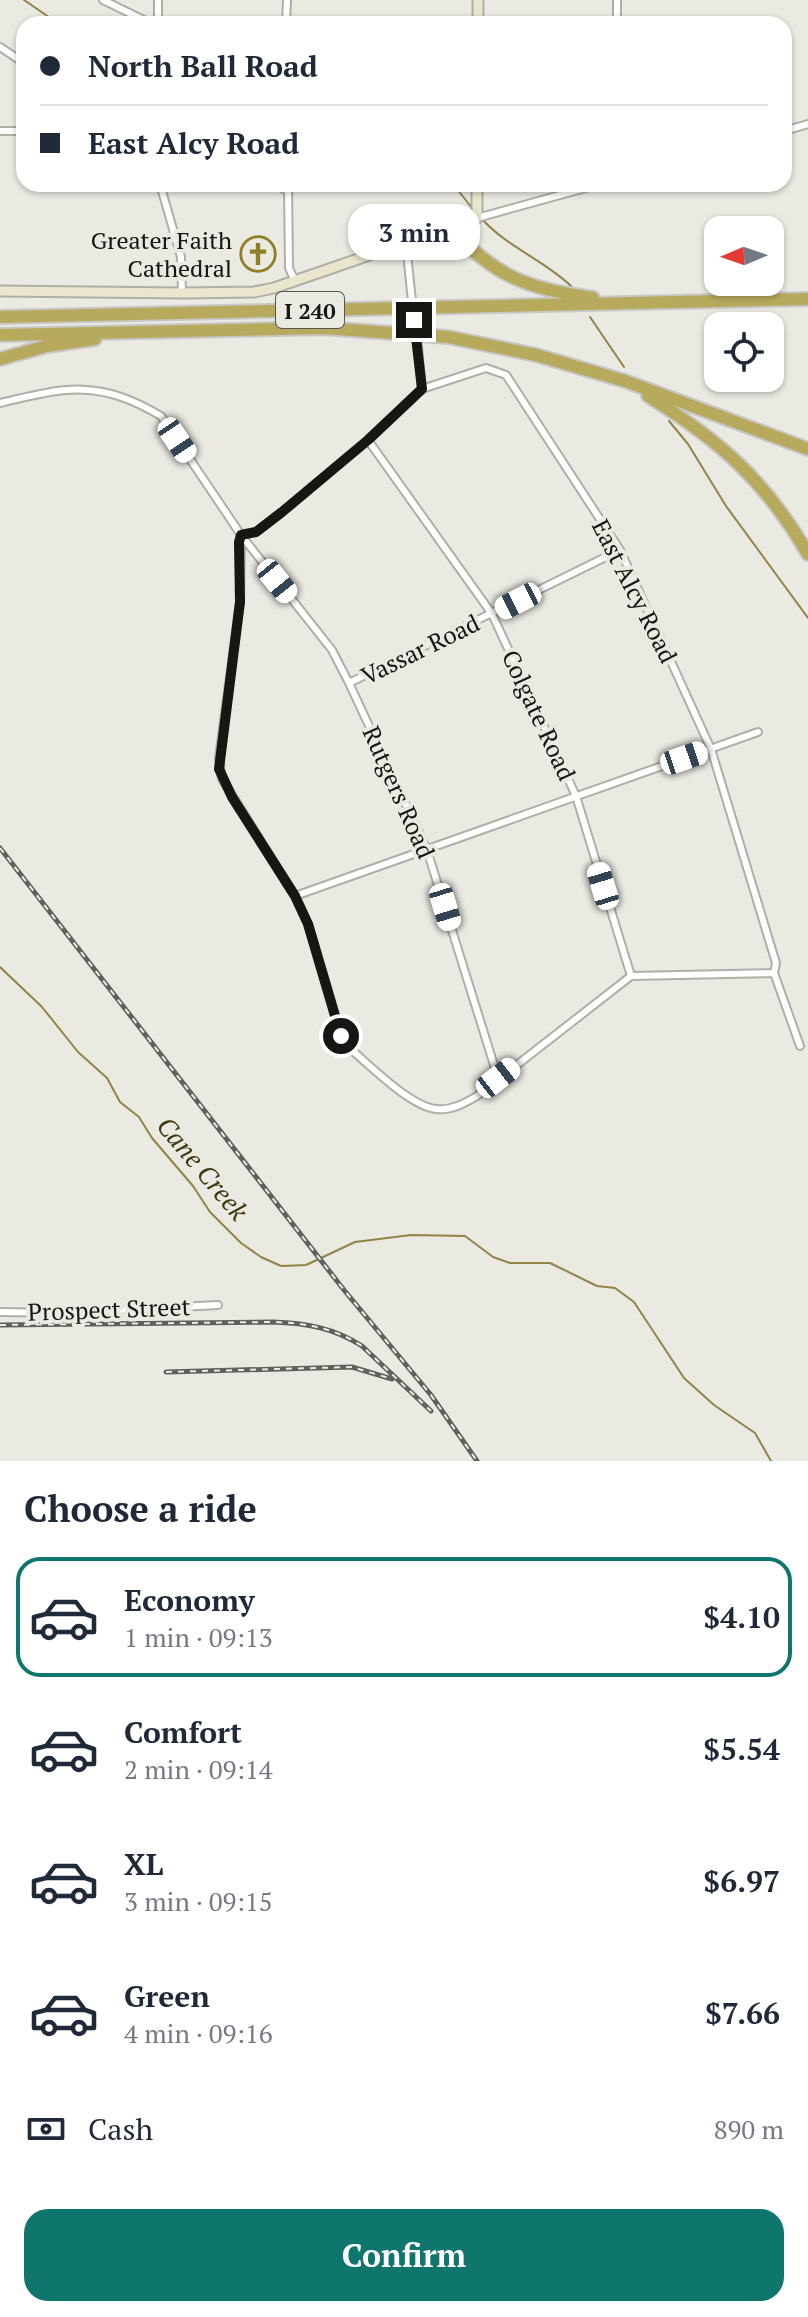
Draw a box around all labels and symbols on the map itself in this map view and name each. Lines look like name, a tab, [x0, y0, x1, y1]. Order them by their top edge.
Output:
callout: 3 min	[348, 204, 480, 260]
north arrow	[704, 216, 784, 296]
place label: Greater Faith Cathedral	[91, 224, 232, 284]
church icon: Greater Faith Cathedral	[239, 235, 277, 273]
road number: I 240	[276, 292, 344, 328]
route end	[396, 302, 432, 338]
car	[154, 413, 200, 467]
street label: East Alcy Road	[585, 514, 685, 668]
car	[253, 555, 301, 607]
car	[491, 579, 545, 623]
street label: Vassar Road	[355, 607, 485, 691]
street label: Colgate Road	[495, 645, 583, 785]
street label: Rutgers Road	[356, 721, 442, 863]
car	[657, 739, 711, 777]
car	[585, 860, 621, 912]
car	[427, 881, 463, 933]
route start	[323, 1018, 359, 1054]
car	[472, 1054, 524, 1102]
water label: Cane Creek	[150, 1109, 257, 1227]
street label: Prospect Street	[27, 1290, 191, 1328]

